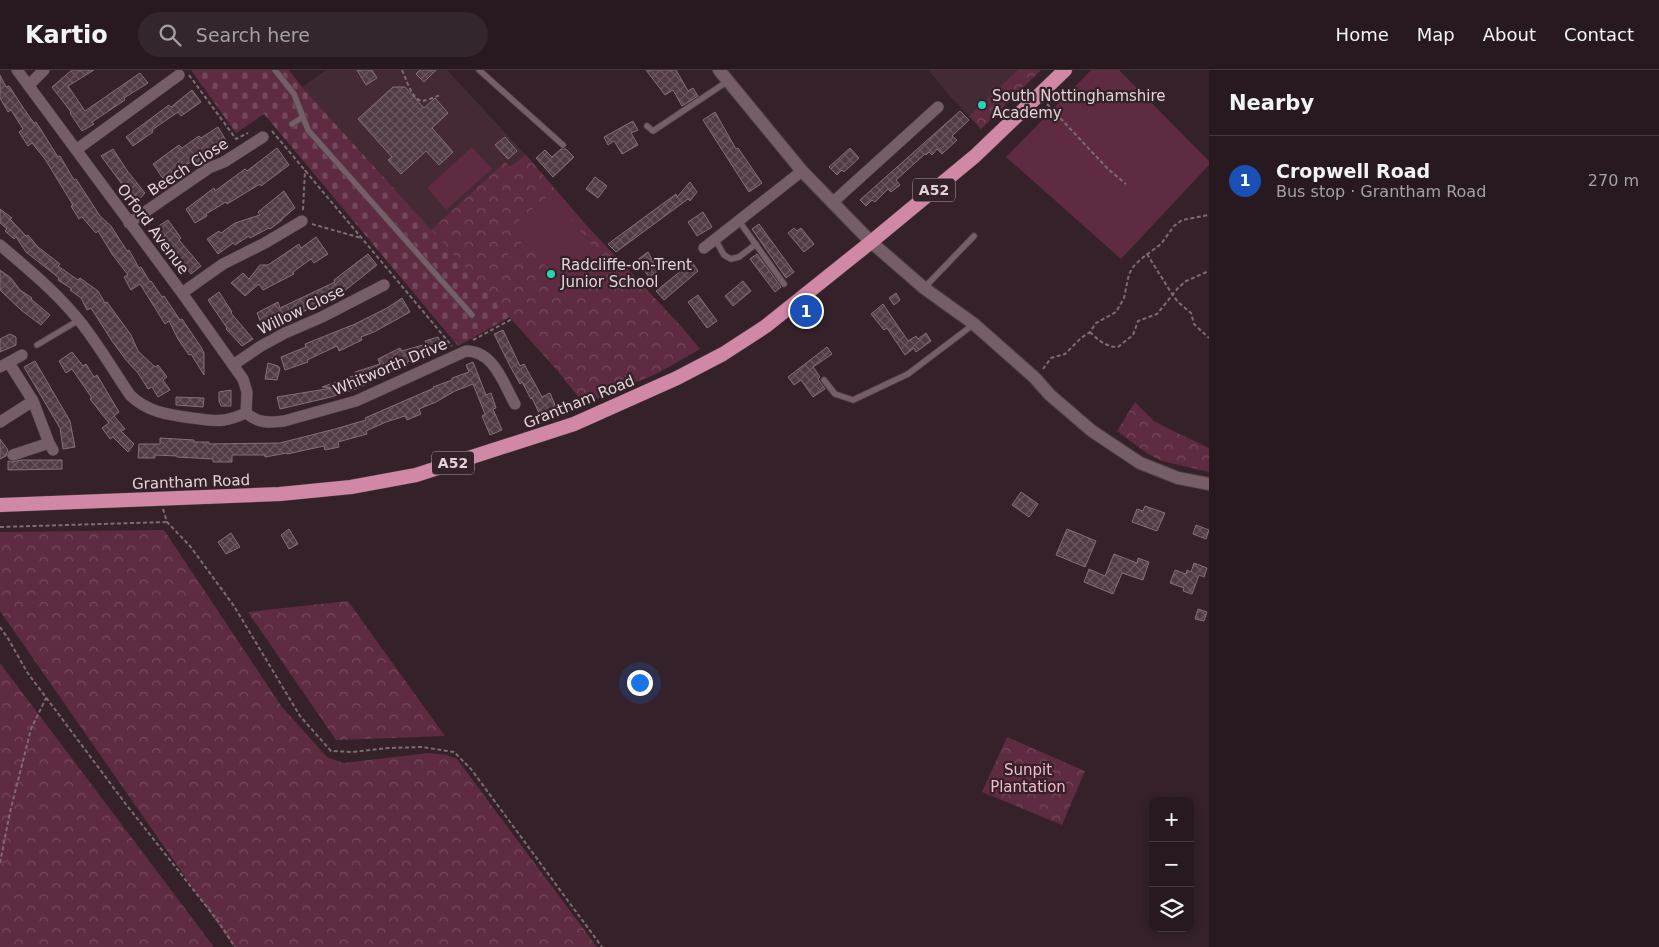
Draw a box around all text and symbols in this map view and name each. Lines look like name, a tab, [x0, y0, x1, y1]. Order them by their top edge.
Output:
search box	[138, 12, 488, 57]
text: Kartio	[25, 21, 108, 49]
icon: search	[156, 21, 184, 49]
text: Search here	[196, 24, 310, 46]
text: Home	[1336, 24, 1389, 45]
text: Map	[1417, 24, 1455, 45]
text: About	[1483, 24, 1536, 45]
text: Contact	[1564, 24, 1634, 45]
place label: South Nottinghamshire Academy	[992, 87, 1166, 122]
text: Nearby	[1229, 91, 1314, 115]
marker: South Nottinghamshire Academy	[976, 99, 988, 111]
street label: Beech Close	[144, 134, 232, 200]
text: Cropwell Road	[1276, 160, 1430, 182]
text: 1	[1239, 171, 1251, 190]
text: 270 m	[1588, 171, 1639, 190]
road number: A52	[913, 178, 955, 202]
street label: Orford Avenue	[113, 180, 193, 278]
text: Bus stop · Grantham Road	[1276, 182, 1486, 201]
place label: Radcliffe-on-Trent Junior School	[560, 256, 692, 291]
marker: Radcliffe-on-Trent Junior School	[545, 268, 557, 280]
street label: Willow Close	[255, 281, 347, 339]
pin: 1	[790, 292, 822, 330]
street label: Whitworth Drive	[330, 335, 450, 399]
street label: Grantham Road	[521, 372, 637, 432]
road number: A52	[432, 452, 474, 474]
street label: Grantham Road	[132, 471, 250, 493]
your location	[627, 670, 653, 696]
park label: Sunpit Plantation	[990, 761, 1066, 796]
map controls	[1149, 797, 1194, 932]
button: +	[1149, 797, 1194, 842]
button: −	[1149, 842, 1194, 887]
button: layers	[1149, 887, 1194, 932]

